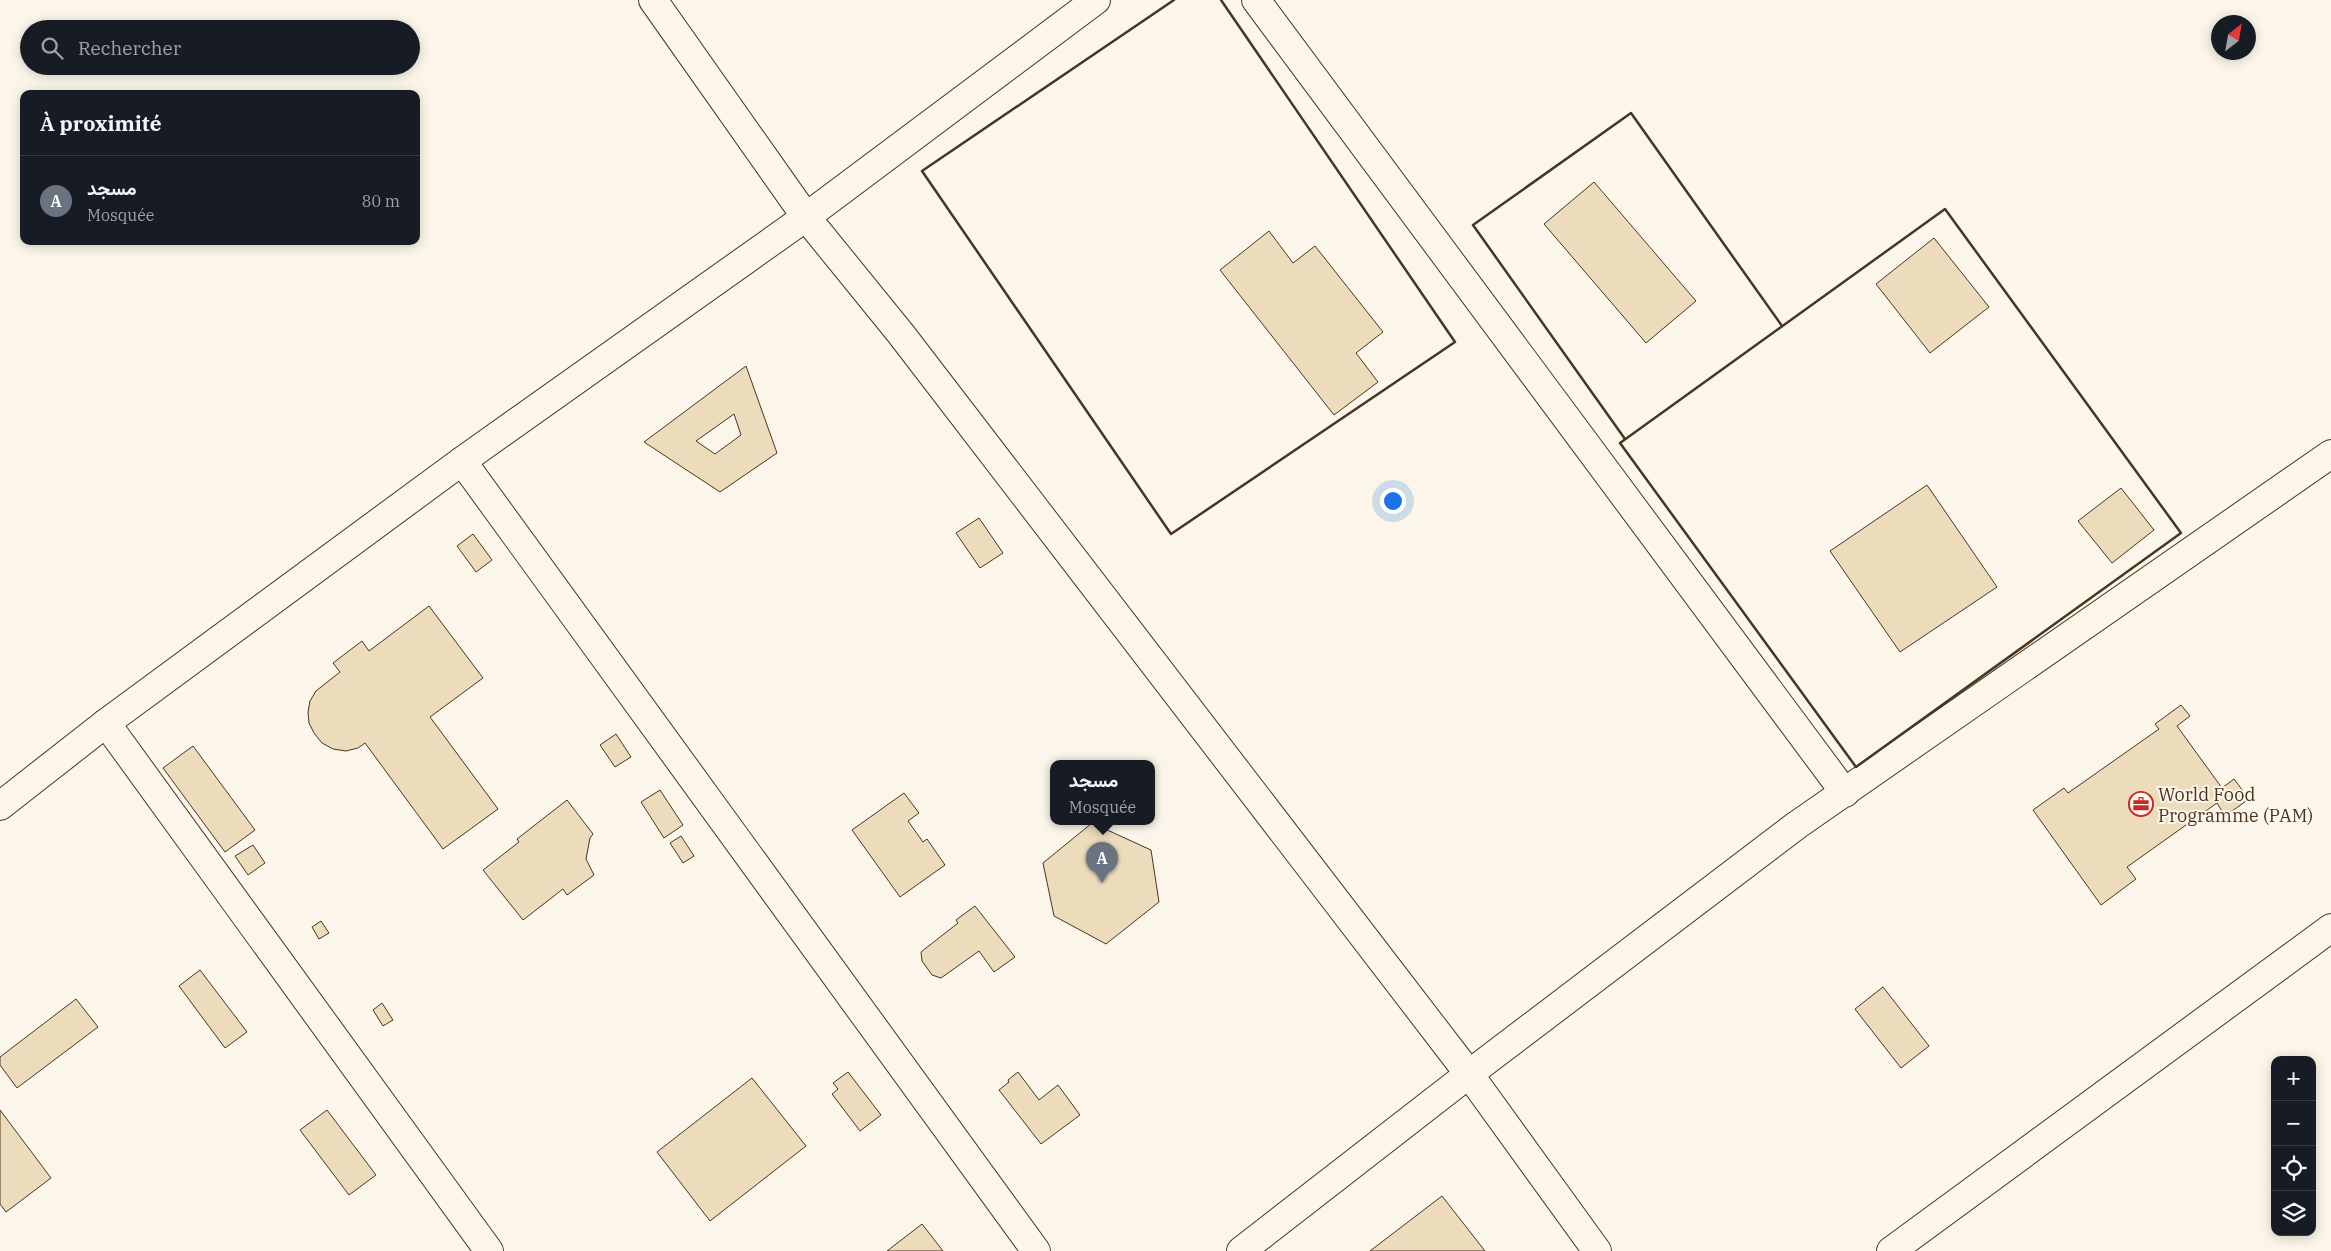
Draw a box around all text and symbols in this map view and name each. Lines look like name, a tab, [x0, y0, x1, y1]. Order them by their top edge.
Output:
north arrow	[2211, 15, 2256, 60]
search box	[20, 20, 420, 75]
icon: search	[38, 34, 66, 62]
text: Rechercher	[78, 36, 181, 60]
text: À proximité	[40, 109, 162, 137]
text: مسجد	[87, 176, 137, 200]
text: A	[50, 191, 62, 211]
text: 80 m	[362, 191, 400, 211]
text: Mosquée	[87, 205, 154, 225]
your location	[1380, 488, 1406, 514]
popup	[1050, 760, 1155, 825]
text: مسجد	[1069, 768, 1118, 792]
place label: World Food Programme (PAM)	[2158, 783, 2313, 827]
office icon: World Food Programme (PAM)	[2128, 791, 2154, 817]
text: Mosquée	[1069, 797, 1136, 817]
pin: A	[1086, 842, 1118, 883]
map controls	[2271, 1056, 2316, 1236]
button: +	[2271, 1056, 2316, 1101]
button: −	[2271, 1101, 2316, 1146]
button: locate	[2271, 1146, 2316, 1191]
button: layers	[2271, 1191, 2316, 1236]

